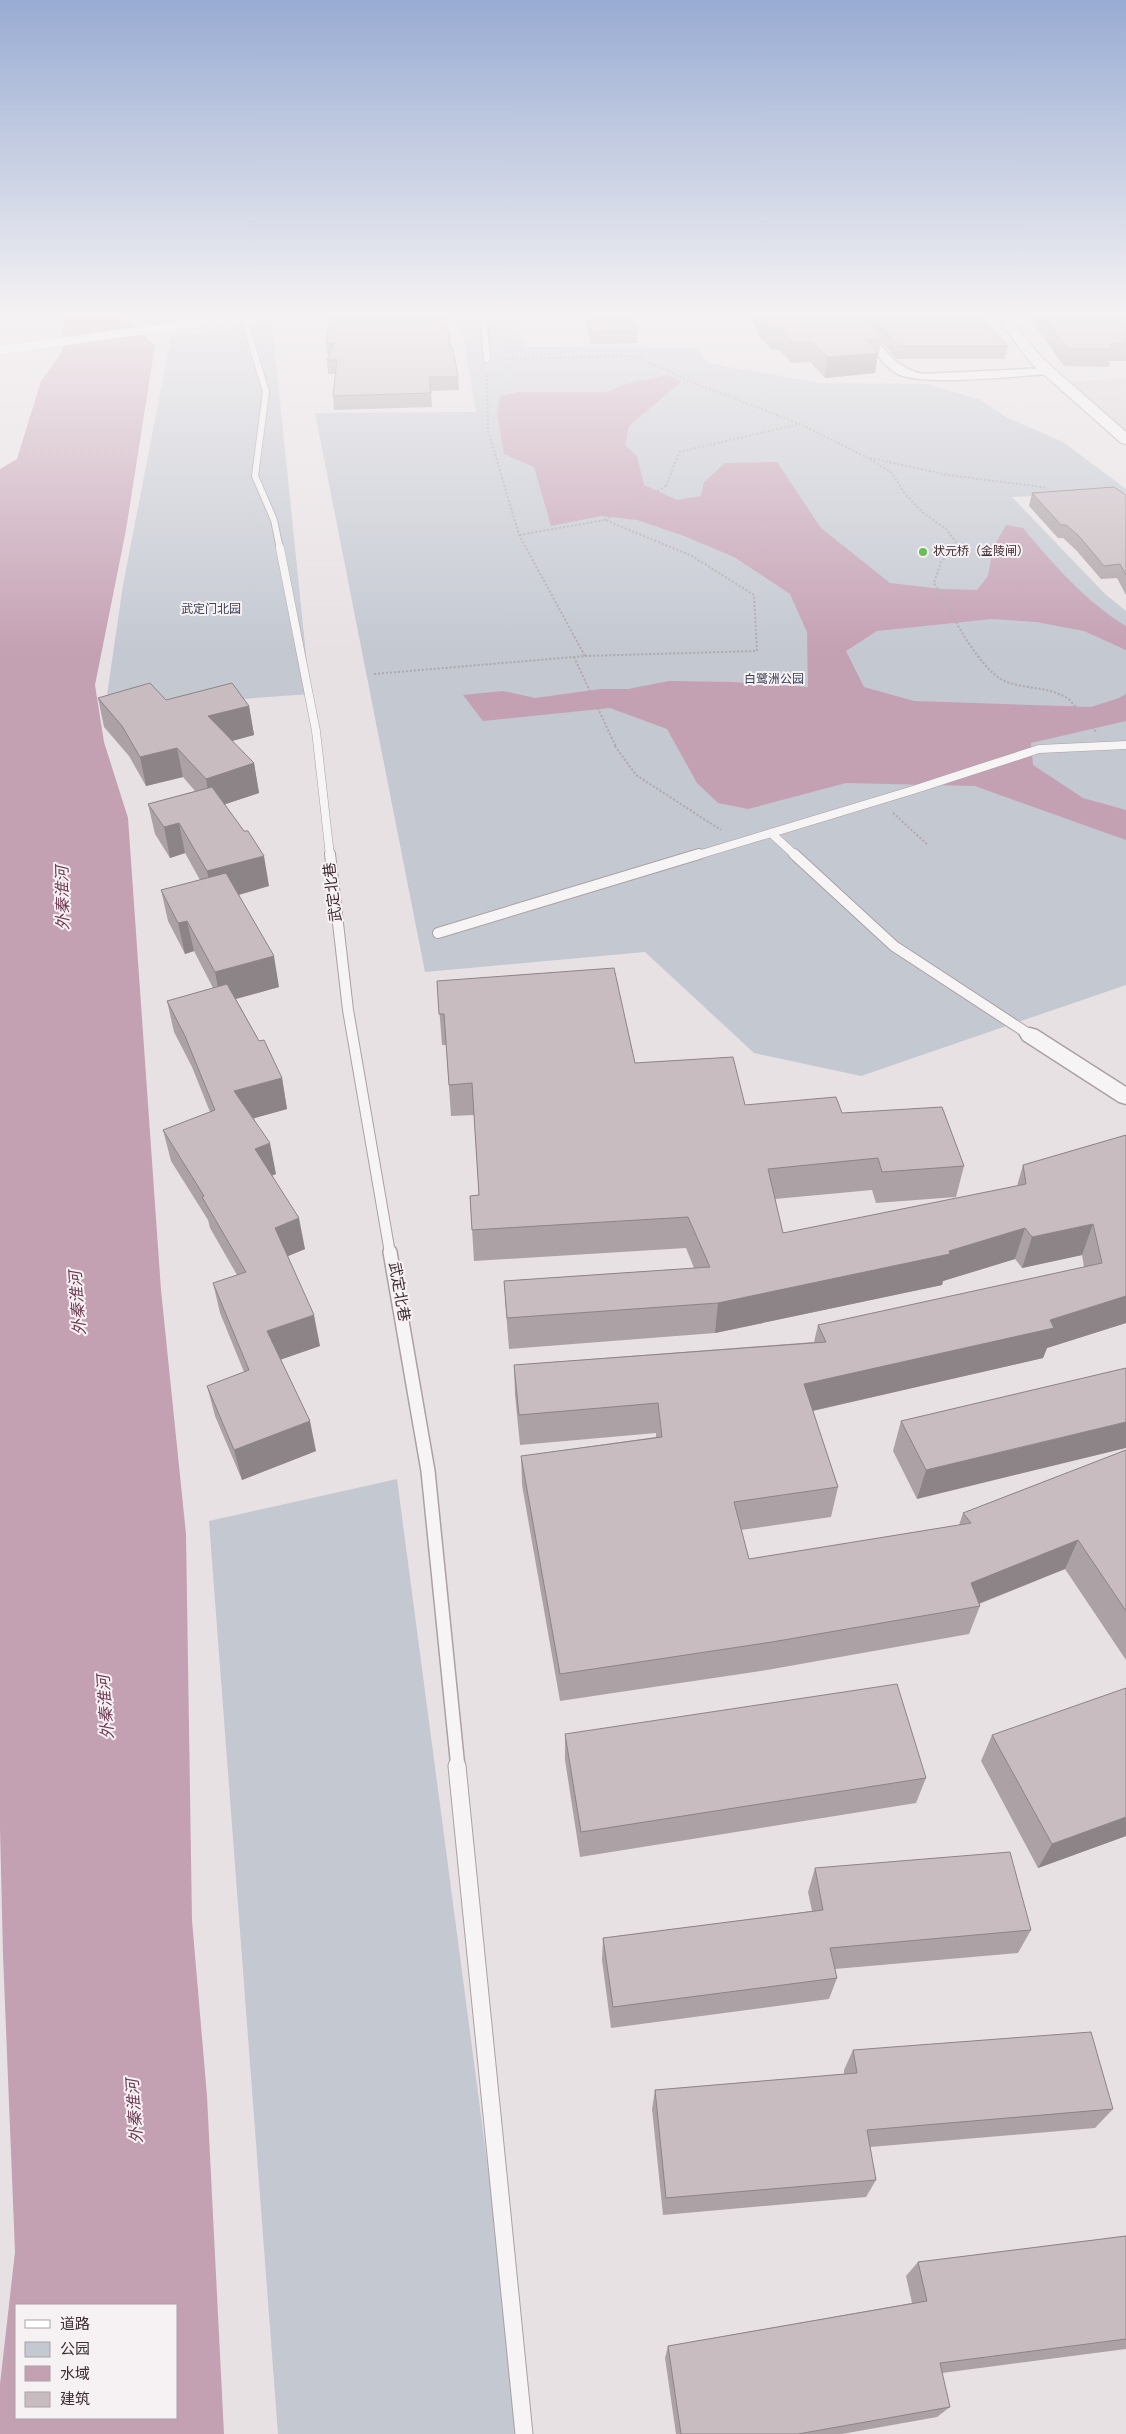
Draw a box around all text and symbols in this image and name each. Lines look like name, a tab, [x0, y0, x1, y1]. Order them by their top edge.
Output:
place label: 状元桥（金陵闸）	[933, 544, 1029, 560]
marker: 状元桥（金陵闸）	[917, 546, 929, 558]
park label: 武定门北园	[181, 602, 241, 618]
park label: 白鹭洲公园	[744, 672, 804, 688]
street label: 武定北巷	[320, 861, 347, 923]
water label: 外秦淮河	[53, 863, 75, 930]
street label: 武定北巷	[383, 1261, 414, 1323]
water label: 外秦淮河	[67, 1267, 91, 1336]
water label: 外秦淮河	[95, 1671, 119, 1740]
water label: 外秦淮河	[124, 2075, 148, 2144]
legend	[15, 2304, 178, 2419]
text: 道路	[60, 2316, 90, 2335]
text: 公园	[60, 2341, 90, 2360]
text: 水域	[60, 2366, 90, 2385]
text: 建筑	[60, 2391, 90, 2410]

